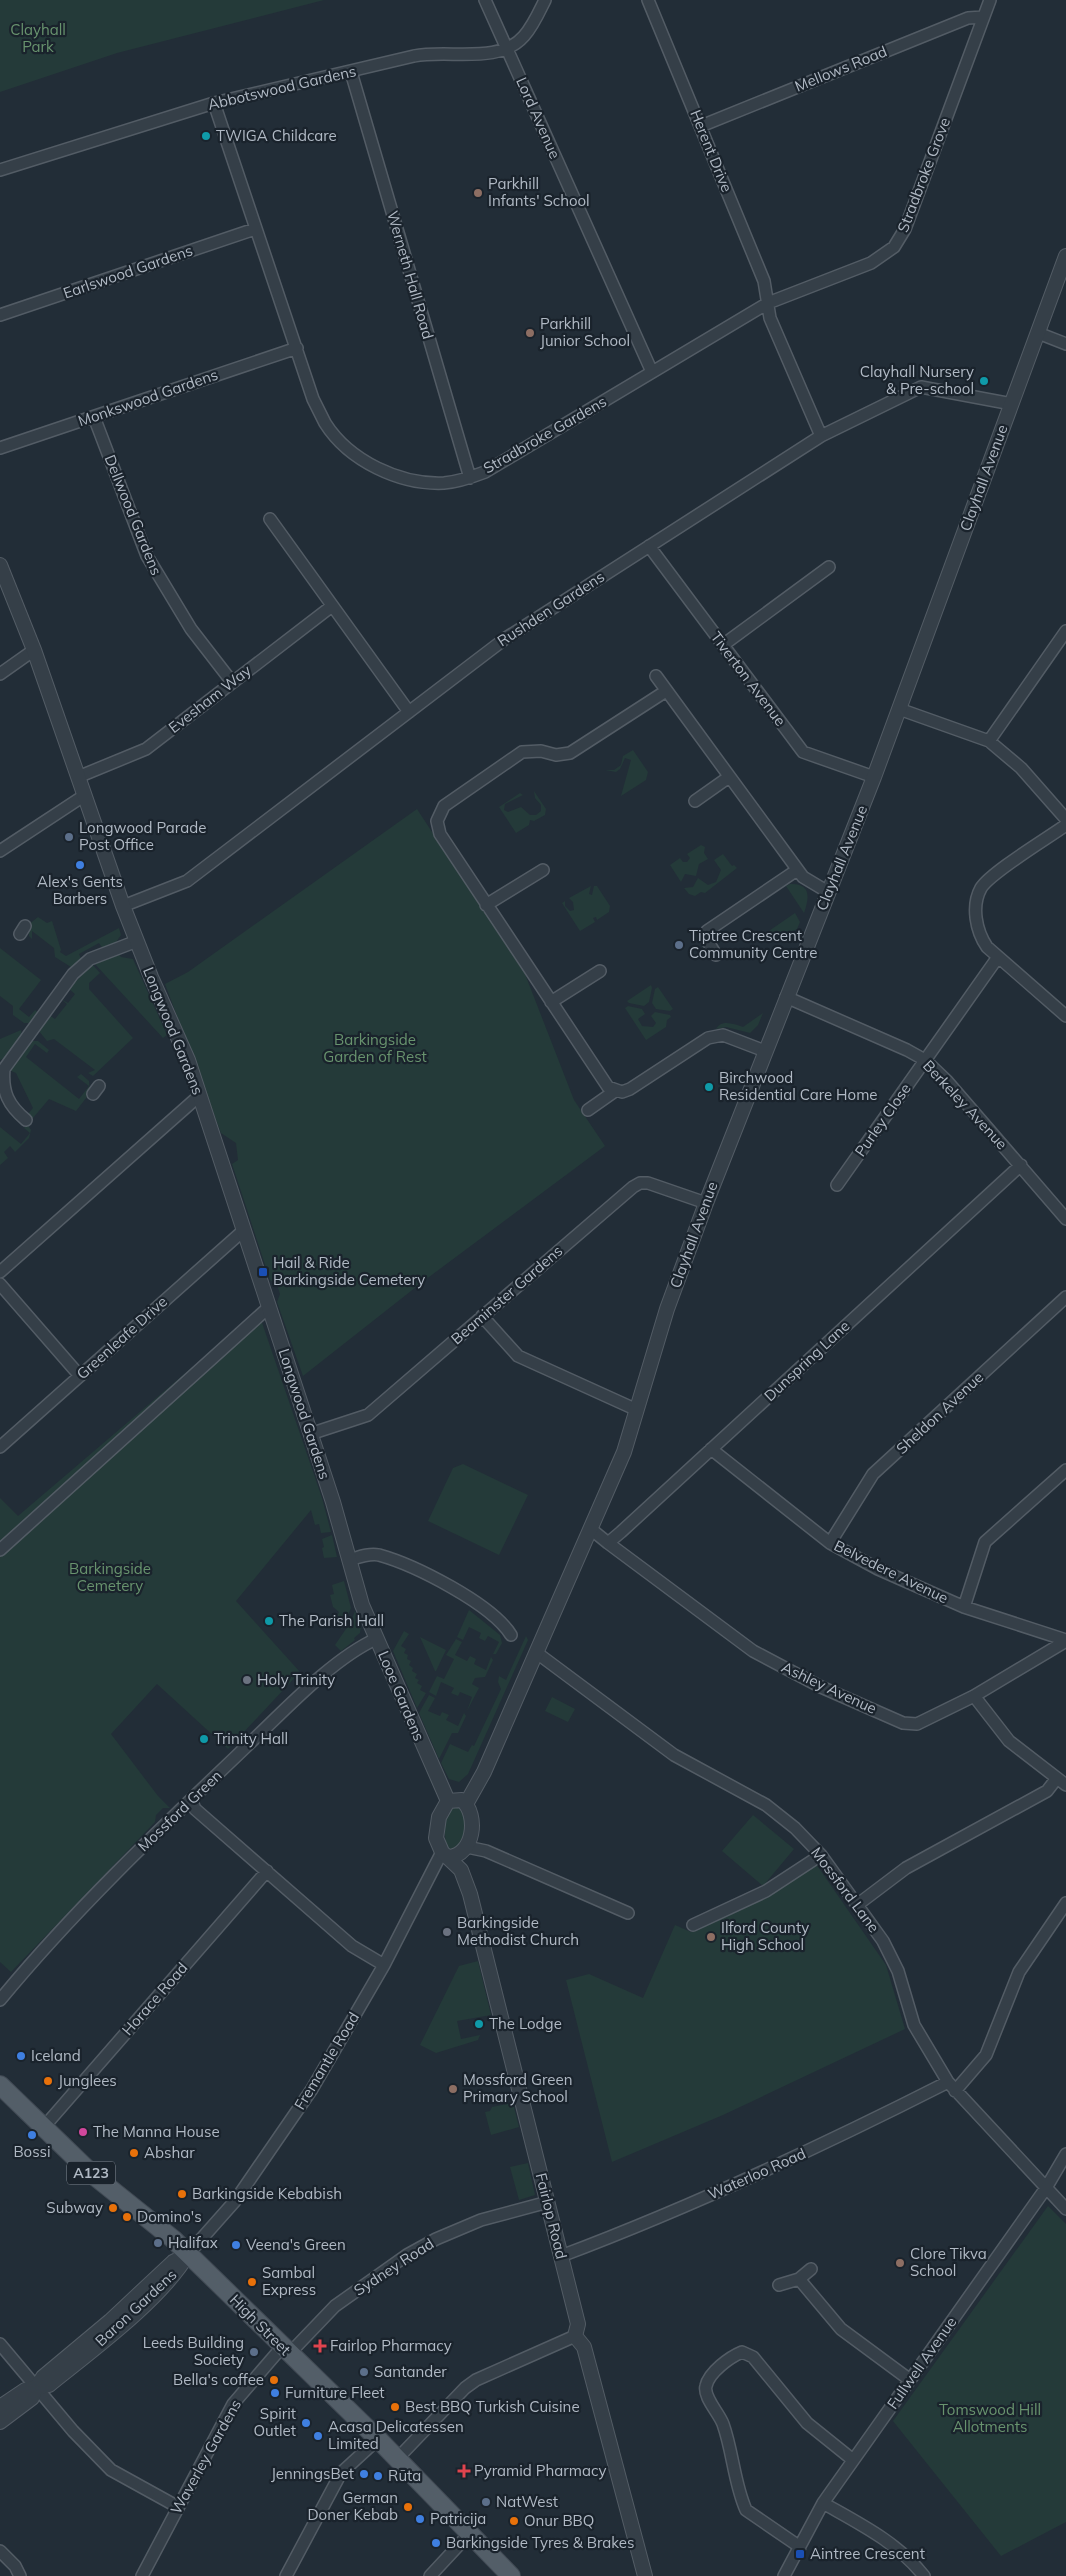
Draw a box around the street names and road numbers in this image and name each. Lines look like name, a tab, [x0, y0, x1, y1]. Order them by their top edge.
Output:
street label: Mellows Road	[792, 41, 890, 96]
street label: Abbotswood Gardens	[206, 61, 358, 114]
street label: Lord Avenue	[512, 74, 565, 161]
street label: Herent Drive	[686, 107, 737, 195]
street label: Stradbroke Grove	[893, 115, 954, 235]
street label: Werneth Hall Road	[383, 208, 438, 341]
street label: Earlswood Gardens	[61, 240, 195, 303]
street label: Monkswood Gardens	[75, 365, 220, 430]
street label: Stradbroke Gardens	[480, 392, 610, 478]
street label: Clayhall Avenue	[955, 422, 1012, 534]
street label: Dellwood Gardens	[101, 452, 166, 578]
street label: Rushden Gardens	[494, 567, 608, 650]
street label: Tiverton Avenue	[707, 628, 790, 730]
street label: Evesham Way	[165, 660, 255, 737]
street label: Clayhall Avenue	[812, 802, 871, 913]
street label: Longwood Gardens	[139, 964, 208, 1098]
street label: Berkeley Avenue	[919, 1056, 1012, 1153]
street label: Purley Close	[850, 1079, 915, 1160]
street label: Clayhall Avenue	[665, 1179, 722, 1291]
street label: Beaminster Gardens	[447, 1241, 566, 1348]
street label: Greenleafe Drive	[72, 1292, 171, 1383]
street label: Dunspring Lane	[760, 1316, 853, 1405]
street label: Longwood Gardens	[274, 1346, 335, 1482]
street label: Sheldon Avenue	[892, 1367, 987, 1458]
street label: Belvedere Avenue	[831, 1536, 951, 1607]
street label: Looe Gardens	[374, 1648, 429, 1744]
street label: Ashley Avenue	[779, 1657, 880, 1718]
street label: Mossford Green	[134, 1766, 226, 1855]
street label: Mossford Lane	[807, 1843, 884, 1936]
street label: Horace Road	[118, 1958, 191, 2039]
street label: Fremantle Road	[290, 2009, 363, 2113]
street label: Waterloo Road	[705, 2144, 809, 2204]
road number: A123	[67, 2162, 115, 2184]
street label: Fairlop Road	[532, 2171, 571, 2261]
street label: Sydney Road	[350, 2234, 437, 2299]
street label: Baron Gardens	[91, 2265, 180, 2350]
street label: High Street	[226, 2290, 295, 2359]
street label: Fullwell Avenue	[883, 2313, 960, 2413]
street label: Waverley Gardens	[166, 2396, 245, 2518]

